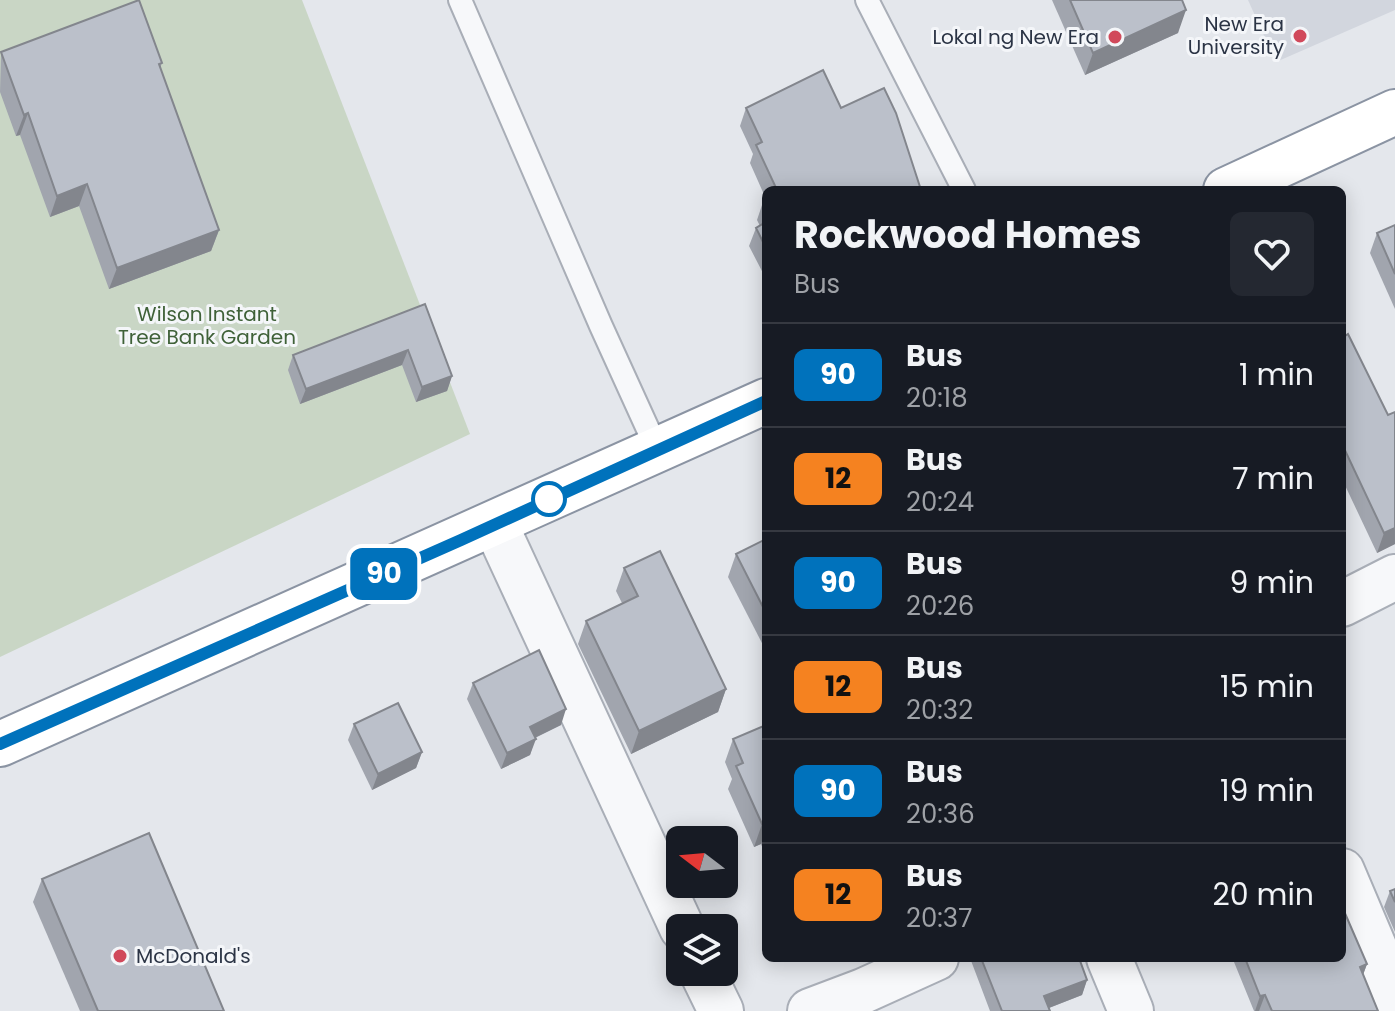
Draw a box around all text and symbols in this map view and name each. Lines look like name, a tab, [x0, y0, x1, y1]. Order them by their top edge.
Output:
place label: New Era University	[1188, 10, 1284, 61]
place label: Lokal ng New Era	[932, 23, 1099, 51]
marker: New Era University	[1291, 27, 1309, 45]
marker: Lokal ng New Era	[1106, 28, 1124, 46]
text: Rockwood Homes	[794, 208, 1141, 261]
button: heart	[1230, 212, 1314, 296]
text: Bus	[794, 266, 840, 302]
park label: Wilson Instant Tree Bank Garden	[118, 300, 296, 351]
text: Bus	[906, 334, 963, 377]
text: 1 min	[1239, 353, 1314, 396]
text: 90	[820, 355, 856, 394]
text: 20:18	[906, 380, 968, 416]
text: Bus	[906, 438, 963, 481]
text: 7 min	[1232, 457, 1314, 500]
text: 12	[825, 459, 851, 498]
unlabelled marker	[532, 482, 566, 516]
text: 20:24	[906, 484, 974, 520]
text: Bus	[906, 542, 963, 585]
line badge: 90	[348, 548, 420, 600]
text: 90	[366, 554, 402, 593]
text: 9 min	[1230, 561, 1314, 604]
text: 90	[820, 563, 856, 602]
text: 20:26	[906, 588, 974, 624]
text: Bus	[906, 646, 963, 689]
text: 15 min	[1220, 665, 1314, 708]
text: 12	[825, 667, 851, 706]
text: 20:32	[906, 692, 973, 728]
text: Bus	[906, 750, 963, 793]
text: 19 min	[1220, 769, 1314, 812]
text: 90	[820, 771, 856, 810]
text: 20:36	[906, 796, 975, 832]
north arrow	[666, 826, 738, 898]
map controls	[666, 826, 738, 986]
text: Bus	[906, 854, 963, 897]
text: 20 min	[1212, 873, 1314, 916]
text: 12	[825, 875, 851, 914]
text: 20:37	[906, 900, 972, 936]
button: layers	[666, 914, 738, 986]
place label: McDonald's	[136, 942, 251, 970]
marker: McDonald's	[111, 947, 129, 965]

